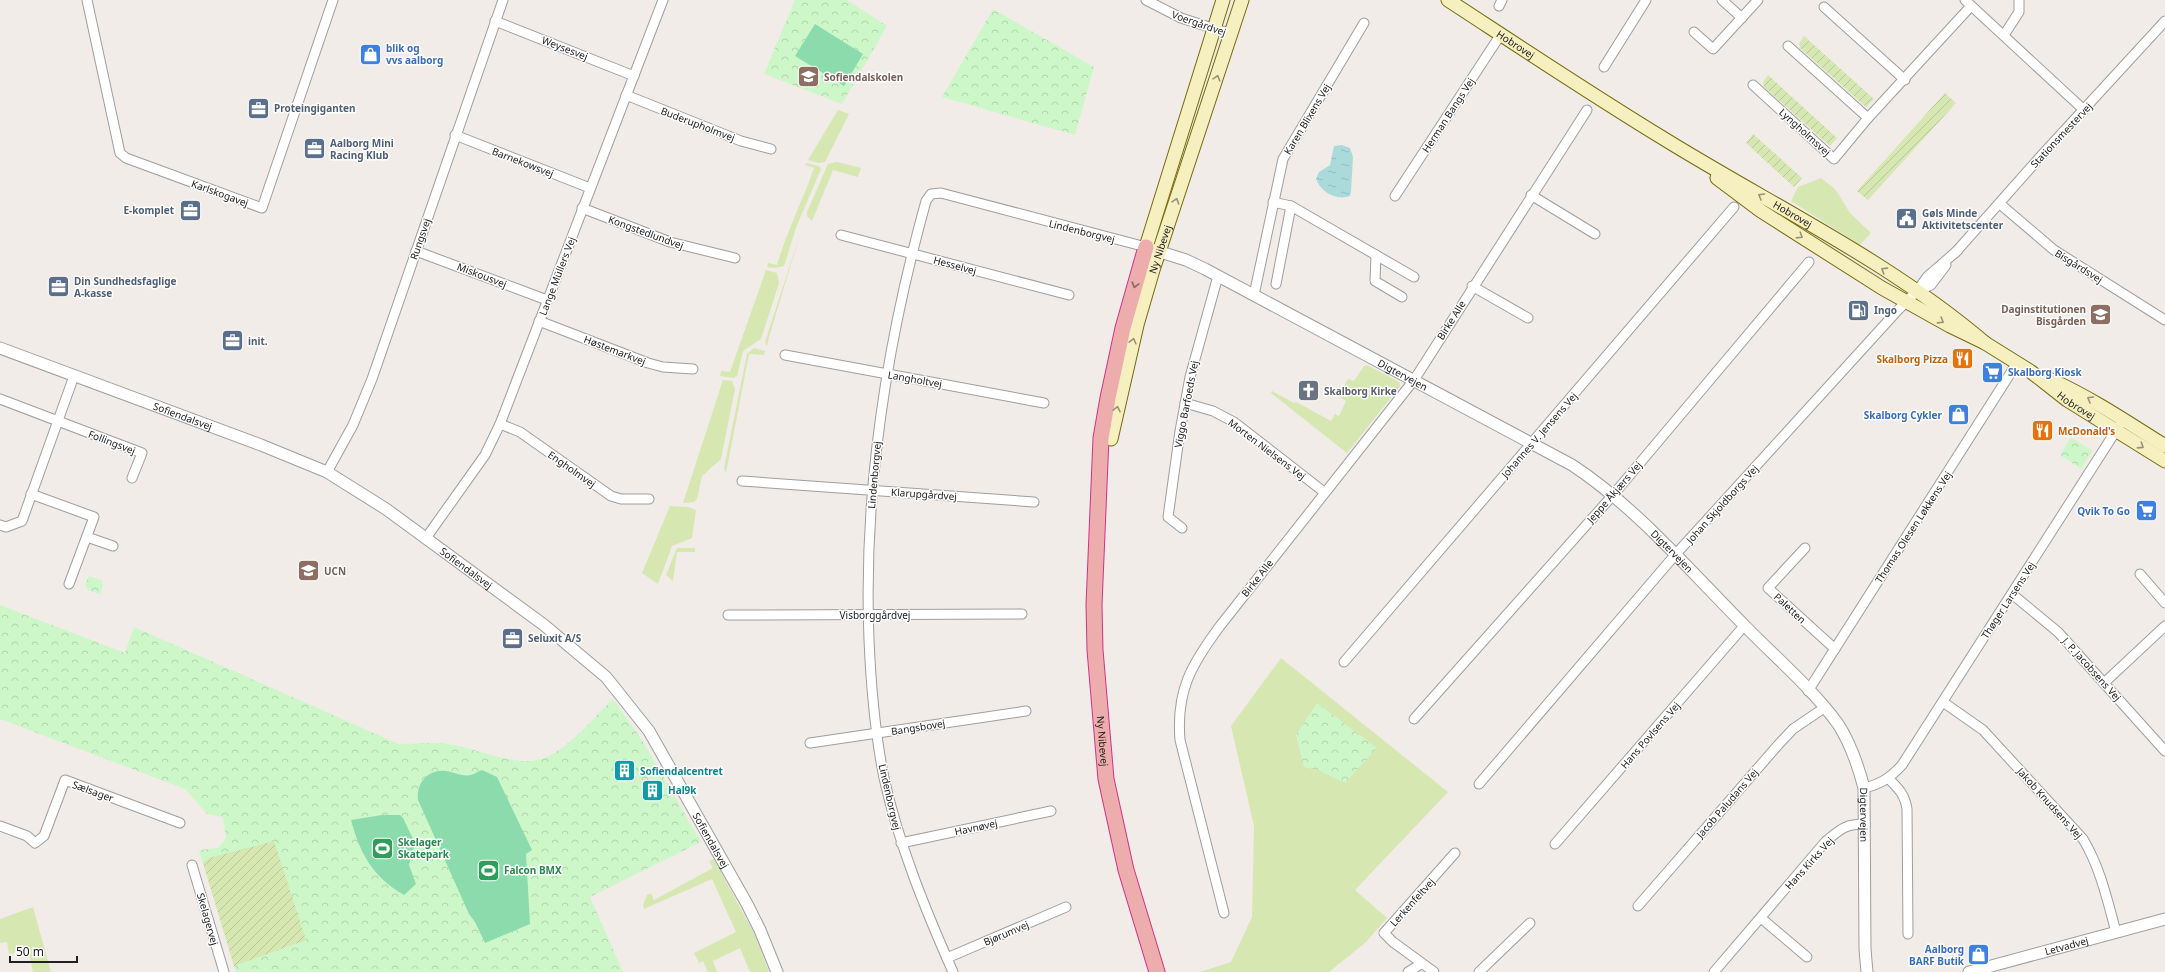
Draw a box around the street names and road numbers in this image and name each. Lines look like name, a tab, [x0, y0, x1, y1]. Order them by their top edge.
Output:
street label: Voergårdvej	[1170, 7, 1228, 39]
street label: Hobrovej	[1494, 27, 1537, 62]
street label: Weysesvej	[540, 33, 590, 63]
street label: Herman Bangs Vej	[1418, 75, 1478, 155]
street label: Karen Blixens Vej	[1280, 81, 1334, 157]
street label: Stationsmestervej	[2027, 99, 2095, 171]
street label: Buderupholmvej	[659, 103, 737, 145]
street label: Lyngholmsvej	[1776, 105, 1834, 159]
street label: Barnekowsvej	[490, 144, 556, 180]
street label: Karlskogavej	[190, 176, 250, 210]
street label: Hobrovej	[1771, 197, 1815, 231]
street label: Kongstedlundvej	[606, 212, 686, 252]
street label: Rungsvej	[406, 216, 434, 262]
street label: Lindenborgvej	[1047, 216, 1117, 246]
street label: Ny Nibevej	[1145, 223, 1174, 275]
street label: Lange Müllers Vej	[536, 235, 578, 317]
street label: Bisgårdsvej	[2052, 246, 2106, 286]
street label: Hesselvej	[932, 253, 978, 277]
street label: Miskousvej	[455, 259, 509, 291]
street label: Birke Alle	[1433, 297, 1469, 342]
street label: Høstemarkvej	[582, 332, 648, 368]
street label: Digtervejen	[1375, 356, 1430, 394]
street label: Viggo Barfoeds Vej	[1171, 359, 1201, 449]
street label: Langholtvej	[887, 367, 943, 391]
street label: Hobrovej	[2054, 388, 2098, 423]
street label: Johannes V. Jensens Vej	[1497, 389, 1580, 482]
street label: Sofiendalsvej	[151, 399, 214, 433]
street label: Morten Nielsens Vej	[1225, 415, 1309, 483]
street label: Follingsvej	[86, 427, 138, 457]
street label: Lindenborgvej	[864, 441, 884, 509]
street label: Engholmvej	[545, 447, 599, 491]
street label: Jeppe Åkjærs Vej	[1583, 458, 1645, 527]
street label: Johan Skjoldborgs Vej	[1682, 462, 1761, 547]
street label: Thomas Olesen Løkkens Vej	[1872, 468, 1954, 586]
street label: Klarupgårdvej	[891, 485, 957, 503]
street label: Digtervejen	[1648, 527, 1696, 575]
street label: Sofiendalsvej	[437, 544, 495, 592]
street label: Birke Alle	[1238, 556, 1276, 600]
street label: Thøger Larsens Vej	[1978, 559, 2038, 641]
street label: Paletten	[1771, 590, 1809, 626]
street label: Visborggårdvej	[840, 608, 910, 622]
street label: J. P. Jacobsens Vej	[2059, 633, 2124, 704]
street label: Hans Povlsens Vej	[1617, 699, 1683, 771]
street label: Ny Nibevej	[1094, 715, 1112, 767]
street label: Bangsbovej	[890, 716, 946, 738]
street label: Lindenborgvej	[876, 762, 904, 832]
street label: Jakob Knudsens Vej	[2014, 764, 2086, 842]
street label: Jacob Paludans Vej	[1692, 765, 1761, 841]
street label: Sælsager	[70, 777, 116, 805]
street label: Digtervejen	[1857, 787, 1871, 842]
street label: Sofiendalsvej	[690, 810, 732, 871]
street label: Havnøvej	[953, 816, 999, 838]
street label: Hans Kirks Vej	[1782, 834, 1836, 892]
street label: Lerkenfeltvej	[1386, 875, 1438, 929]
street label: Skelagervej	[194, 891, 222, 947]
street label: Bjørumvej	[981, 917, 1031, 949]
street label: Letvadvej	[2043, 933, 2090, 958]

